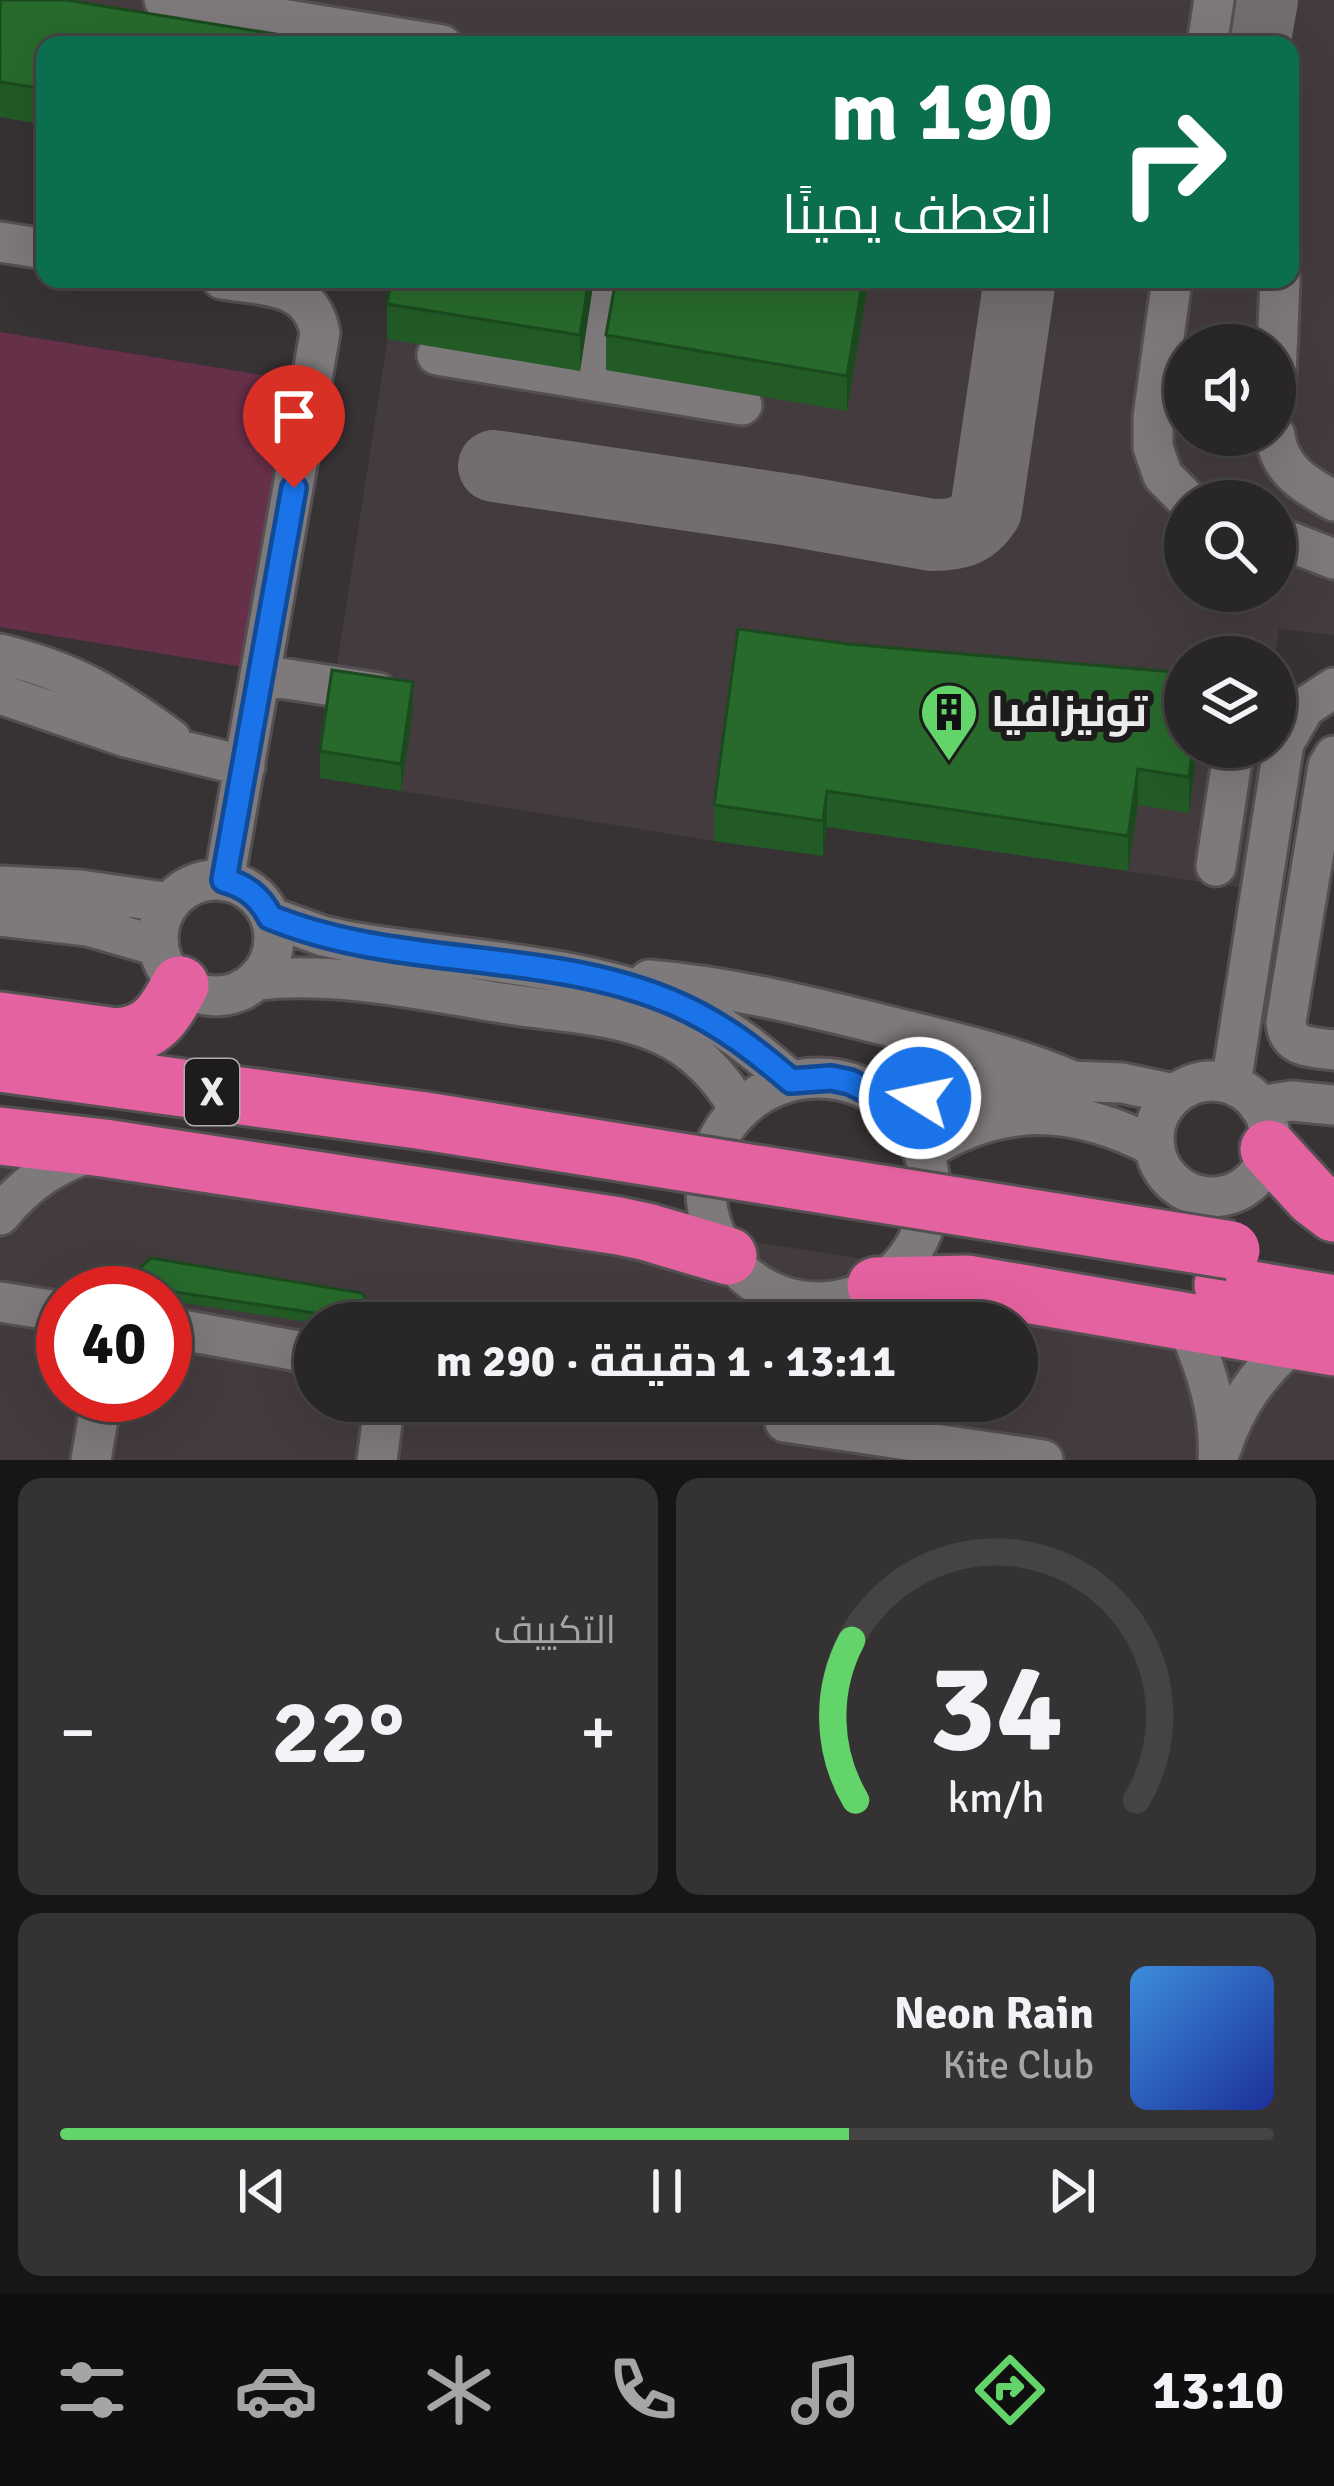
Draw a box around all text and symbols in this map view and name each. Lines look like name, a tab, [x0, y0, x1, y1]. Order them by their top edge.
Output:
text: 190 m	[831, 60, 1053, 164]
icon: right	[1095, 84, 1251, 240]
text: انعطف يمينًا	[782, 182, 1053, 249]
map controls	[1164, 324, 1296, 768]
button: sound	[1164, 324, 1296, 456]
pin	[243, 365, 345, 488]
icon: arrive	[261, 383, 327, 449]
button: search	[1164, 480, 1296, 612]
button: layers	[1164, 636, 1296, 768]
building icon: تونيزافيا	[918, 681, 980, 763]
place label: تونيزافيا	[991, 687, 1149, 738]
position arrow	[857, 1035, 983, 1161]
road number: X	[185, 1059, 239, 1125]
speed limit sign: 40	[36, 1266, 192, 1422]
text: 13:11 · 1 دقيقة · 290 m	[436, 1334, 896, 1389]
text: التكييف	[494, 1606, 616, 1654]
text: 34	[929, 1632, 1063, 1785]
text: 22°	[271, 1677, 405, 1788]
text: −	[60, 1692, 96, 1773]
text: +	[580, 1692, 616, 1773]
text: km/h	[947, 1771, 1045, 1824]
text: Neon Rain	[894, 1986, 1094, 2041]
text: Kite Club	[943, 2041, 1094, 2089]
icon: previous	[229, 2158, 295, 2224]
icon: pause	[634, 2158, 700, 2224]
icon: next	[1039, 2158, 1105, 2224]
icon: filters	[50, 2348, 134, 2432]
icon: car	[234, 2348, 318, 2432]
icon: climate	[417, 2348, 501, 2432]
icon: phone	[601, 2348, 685, 2432]
icon: music	[784, 2348, 868, 2432]
icon: directions	[968, 2348, 1052, 2432]
text: 13:10	[1152, 2357, 1284, 2424]

